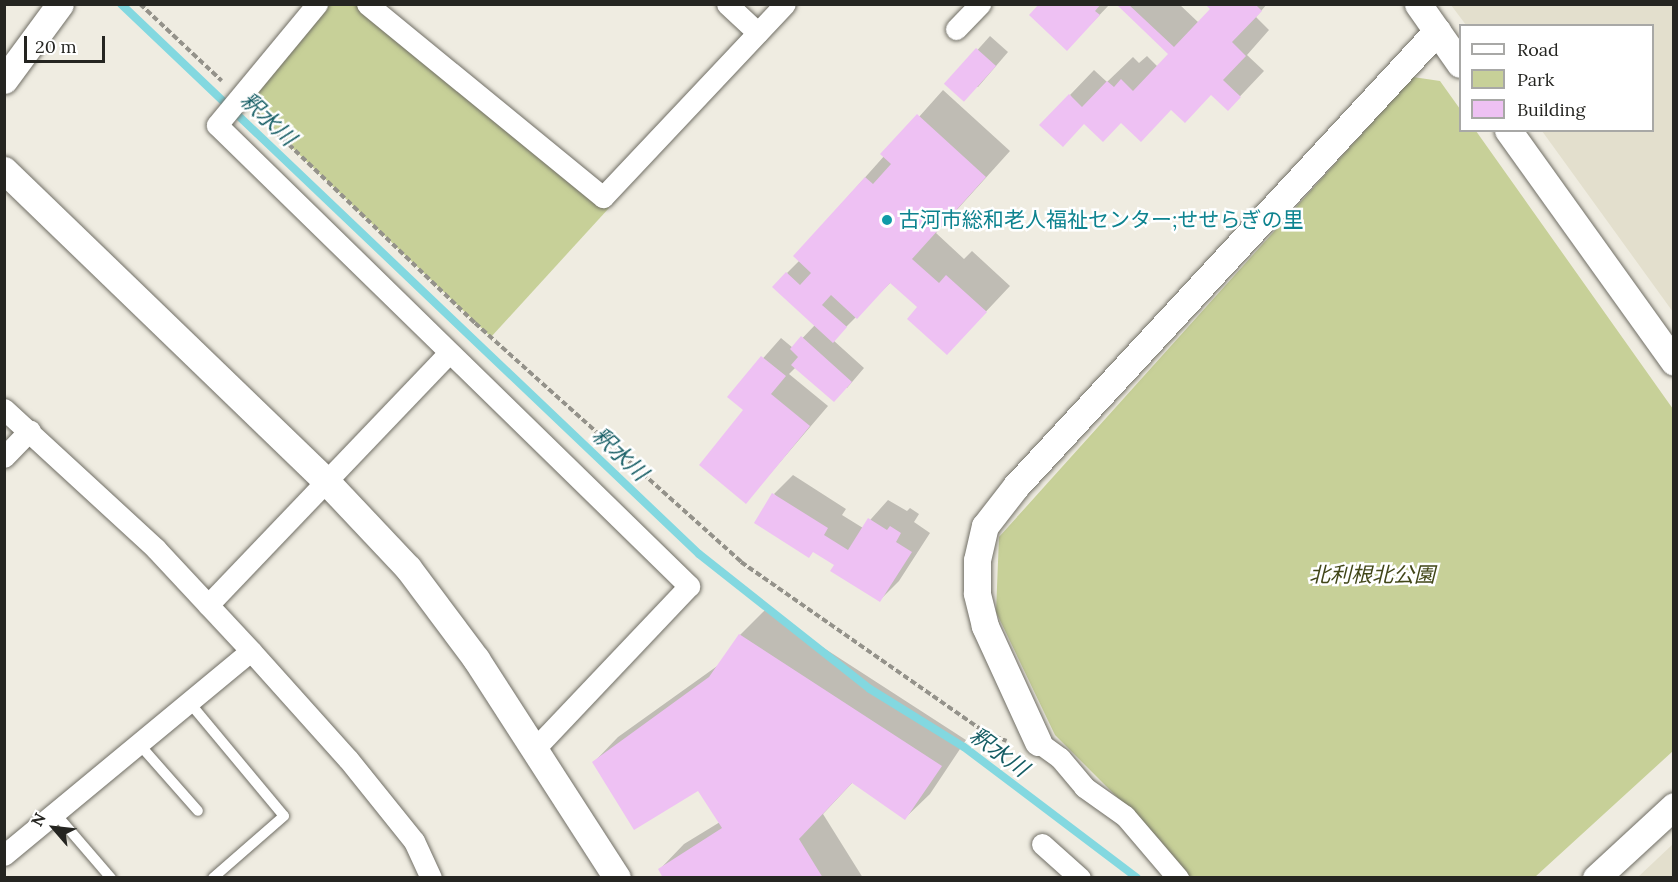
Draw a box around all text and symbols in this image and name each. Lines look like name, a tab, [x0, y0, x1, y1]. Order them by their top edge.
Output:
scale bar	[27, 24, 108, 62]
legend	[1459, 24, 1654, 132]
text: 20 m	[35, 35, 77, 58]
text: Road	[1517, 38, 1559, 61]
text: Park	[1517, 68, 1554, 91]
water label: 釈水川	[235, 87, 301, 151]
text: Building	[1517, 98, 1585, 121]
place label: 古河市総和老人福祉センター;せせらぎの里	[899, 207, 1304, 233]
marker: 古河市総和老人福祉センター;せせらぎの里	[880, 213, 894, 227]
water label: 釈水川	[587, 422, 653, 486]
park label: 北利根北公園	[1309, 562, 1435, 588]
water label: 釈水川	[965, 722, 1033, 782]
north arrow	[24, 798, 84, 858]
text: N	[26, 809, 50, 830]

